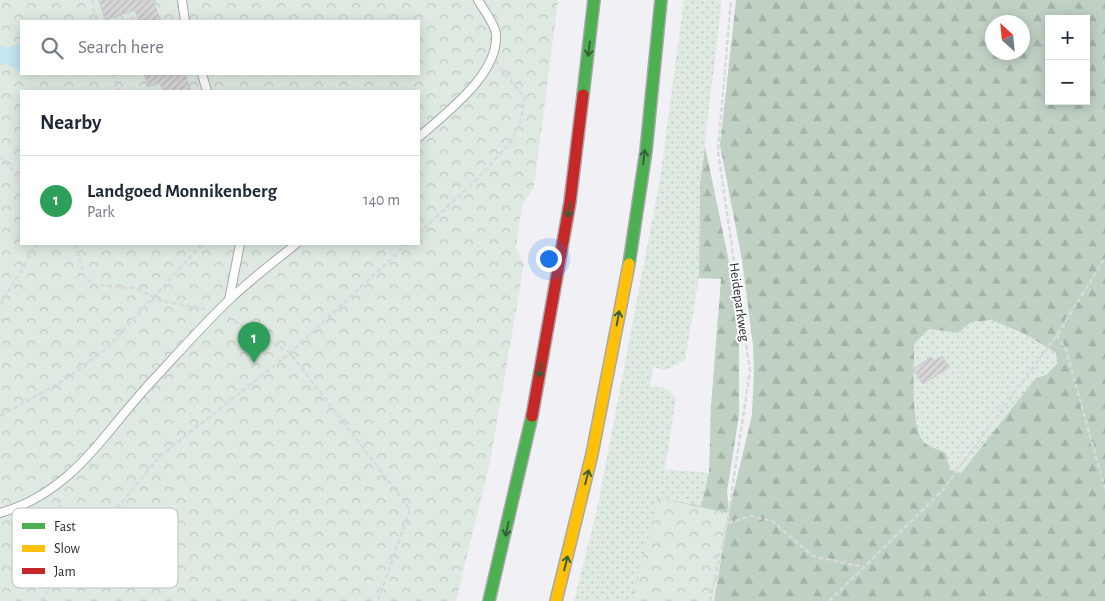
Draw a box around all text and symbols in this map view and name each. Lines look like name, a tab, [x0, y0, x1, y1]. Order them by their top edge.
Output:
north arrow	[985, 15, 1030, 60]
map controls	[1045, 15, 1090, 105]
button: +	[1045, 15, 1090, 60]
search box	[20, 20, 420, 75]
icon: search	[38, 34, 66, 62]
text: Search here	[78, 38, 164, 57]
one-way arrow	[584, 40, 594, 56]
button: −	[1045, 60, 1090, 105]
text: Nearby	[40, 112, 101, 133]
one-way arrow	[639, 150, 649, 166]
text: Landgoed Monnikenberg	[87, 182, 277, 201]
text: 1	[53, 192, 59, 208]
text: 140 m	[363, 192, 400, 208]
one-way arrow	[563, 201, 573, 217]
text: Park	[87, 204, 115, 220]
your location	[536, 246, 562, 272]
street label: Heideparkweg	[727, 262, 752, 343]
one-way arrow	[614, 310, 623, 326]
pin: 1	[238, 322, 270, 363]
one-way arrow	[534, 361, 544, 377]
one-way arrow	[583, 470, 592, 486]
legend	[12, 508, 178, 588]
text: Fast	[54, 520, 76, 534]
one-way arrow	[502, 520, 511, 536]
text: Slow	[54, 542, 81, 556]
one-way arrow	[562, 555, 571, 571]
text: Jam	[54, 565, 76, 579]

